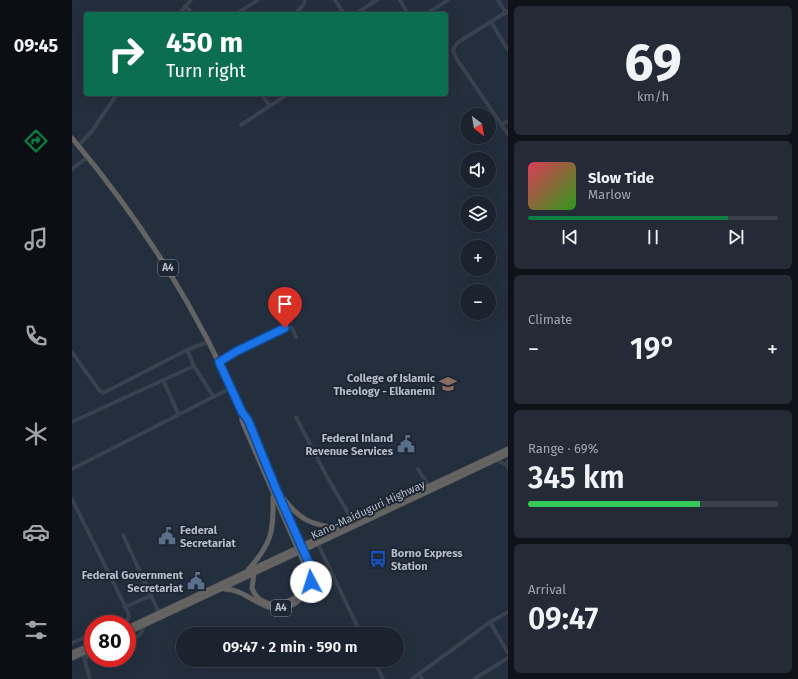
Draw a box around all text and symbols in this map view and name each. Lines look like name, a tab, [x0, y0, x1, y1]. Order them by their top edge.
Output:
text: 450 m	[166, 26, 243, 59]
icon: right	[100, 28, 152, 80]
text: 69	[624, 31, 682, 94]
text: 09:45	[14, 35, 58, 57]
text: Turn right	[166, 60, 246, 82]
text: km/h	[637, 89, 669, 104]
north arrow	[460, 108, 496, 144]
map controls	[460, 108, 496, 320]
icon: directions	[22, 127, 50, 155]
button: sound	[460, 152, 496, 188]
text: Slow Tide	[588, 169, 654, 187]
text: Marlow	[588, 187, 631, 202]
button: layers	[460, 196, 496, 232]
icon: music	[22, 225, 50, 253]
icon: previous	[559, 226, 581, 248]
icon: pause	[642, 226, 664, 248]
icon: next	[725, 226, 747, 248]
button: +	[460, 240, 496, 276]
road number: A4	[158, 260, 178, 276]
button: −	[460, 284, 496, 320]
pin	[268, 287, 302, 328]
icon: arrive	[274, 293, 296, 315]
text: Climate	[528, 312, 572, 327]
icon: phone	[22, 322, 50, 350]
text: 19°	[630, 331, 676, 367]
text: −	[528, 336, 539, 363]
text: +	[767, 336, 778, 363]
place label: College of Islamic Theology - Elkanemi	[333, 372, 436, 398]
school or university icon: College of Islamic Theology - Elkanemi	[438, 374, 458, 394]
icon: climate	[22, 420, 50, 448]
place label: Federal Inland Revenue Services	[305, 432, 394, 458]
public building icon: Federal Inland Revenue Services	[396, 434, 416, 454]
text: Range · 69%	[528, 441, 598, 456]
text: 345 km	[528, 460, 625, 496]
street label: Kano-Maiduguri Highway	[309, 478, 428, 542]
icon: car	[22, 518, 50, 546]
place label: Federal Secretariat	[180, 524, 236, 550]
public building icon: Federal Secretariat	[157, 526, 177, 546]
place label: Borno Express Station	[391, 547, 463, 573]
bus stop icon: Borno Express Station	[368, 549, 388, 569]
position arrow	[290, 561, 332, 603]
place label: Federal Government Secretariat	[82, 569, 184, 595]
public building icon: Federal Government Secretariat	[186, 571, 206, 591]
text: Arrival	[528, 582, 566, 597]
road number: A4	[271, 600, 291, 616]
text: 09:47	[528, 601, 598, 637]
speed limit sign: 80	[84, 615, 136, 667]
icon: filters	[22, 616, 50, 644]
text: 09:47 · 2 min · 590 m	[222, 638, 358, 656]

